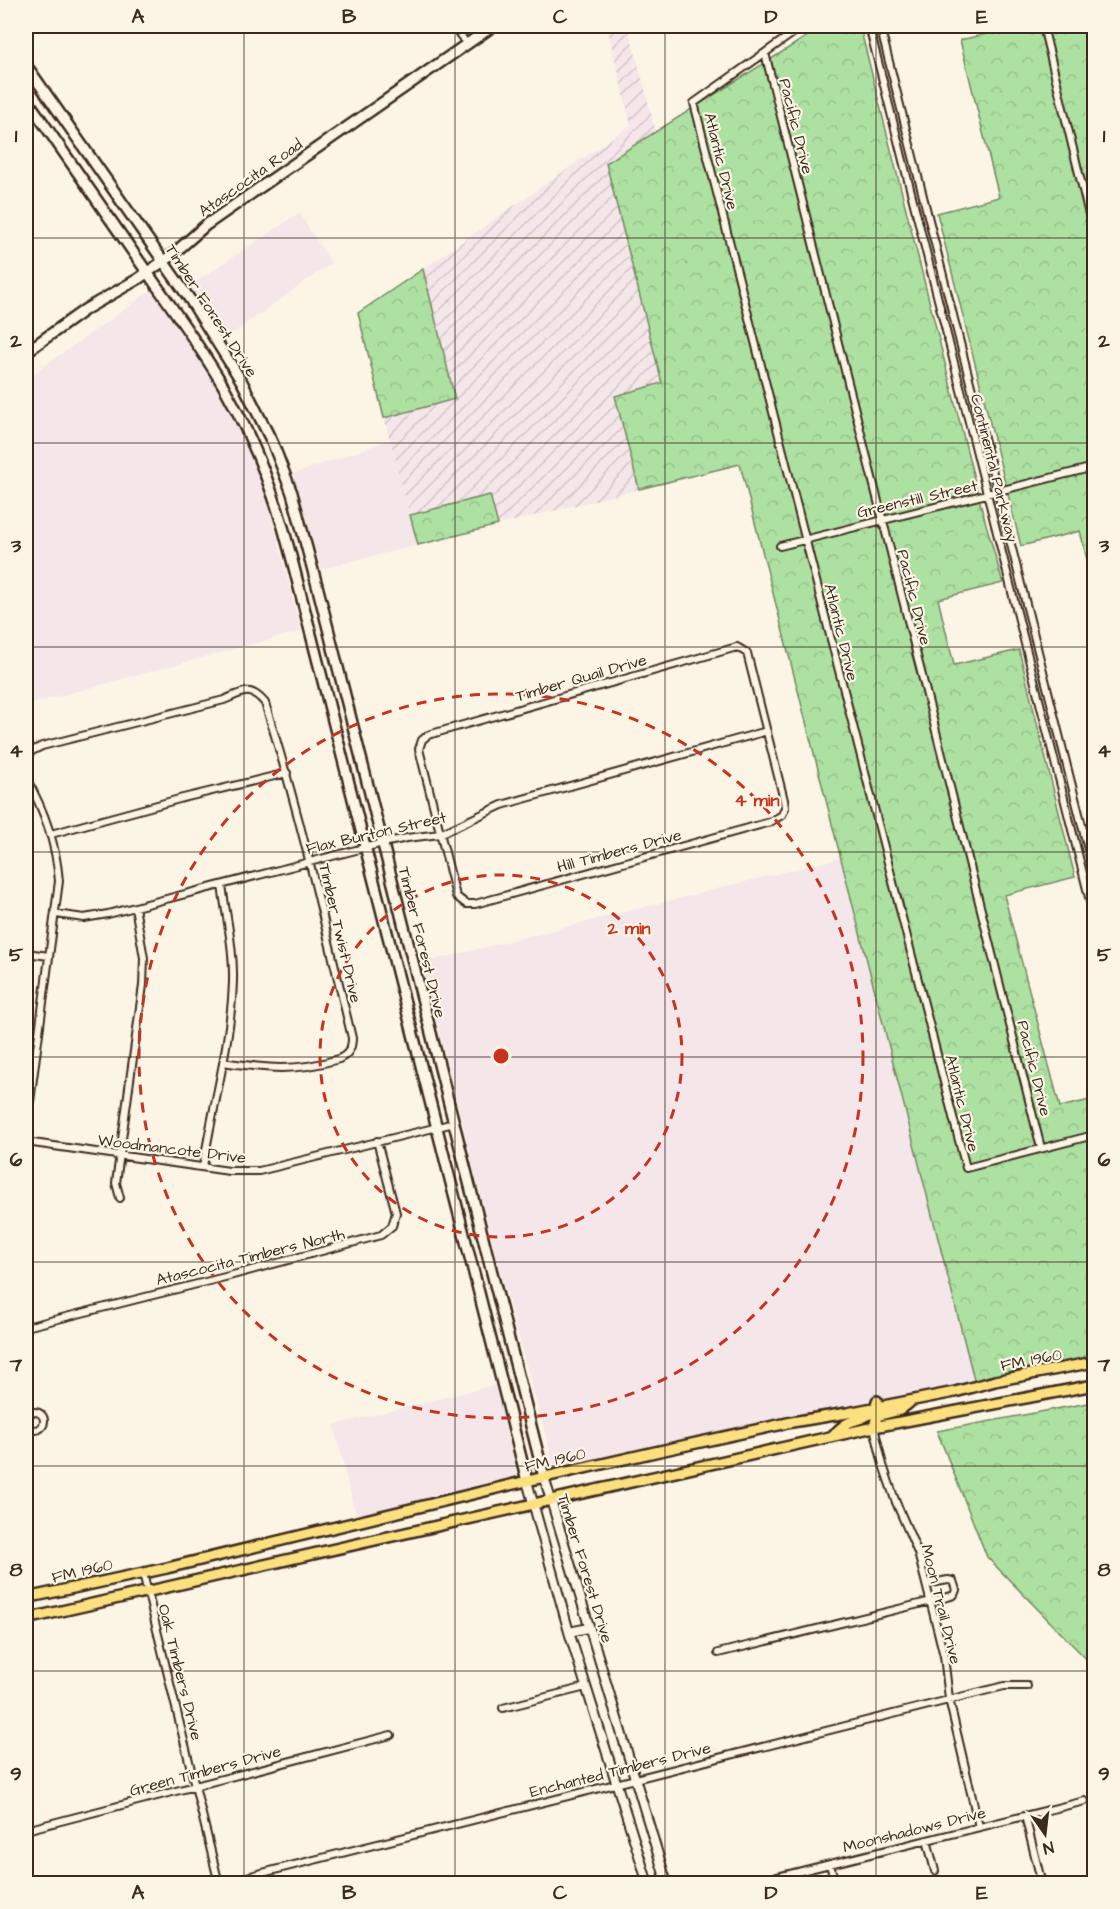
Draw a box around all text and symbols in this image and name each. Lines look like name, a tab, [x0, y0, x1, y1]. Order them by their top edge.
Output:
text: A	[132, 3, 145, 31]
text: B	[342, 3, 357, 31]
text: C	[553, 3, 568, 31]
text: D	[765, 3, 778, 31]
text: E	[976, 3, 988, 31]
street label: Pacific Drive	[774, 76, 819, 177]
street label: Atlantic Drive	[698, 110, 744, 212]
text: 1	[15, 122, 18, 150]
text: 1	[1103, 122, 1106, 150]
street label: Atascocita Road	[194, 134, 307, 222]
street label: Timber Forest Drive	[160, 240, 263, 382]
text: 2	[9, 327, 22, 355]
text: 2	[1097, 327, 1110, 355]
street label: Continental Parkway	[964, 392, 1023, 545]
street label: Greenstill Street	[855, 474, 980, 524]
text: 3	[10, 532, 22, 560]
text: 3	[1098, 532, 1110, 560]
street label: Pacific Drive	[892, 547, 937, 648]
street label: Atlantic Drive	[818, 581, 864, 683]
street label: Timber Quail Drive	[513, 649, 650, 707]
text: 4	[9, 737, 23, 765]
text: 4	[1097, 737, 1111, 765]
text: 4 min	[734, 788, 780, 813]
street label: Flax Burton Street	[304, 806, 449, 860]
street label: Hill Timbers Drive	[555, 824, 684, 878]
street label: Timber Twist Drive	[313, 861, 367, 1005]
street label: Timber Forest Drive	[393, 864, 452, 1020]
text: 2 min	[606, 916, 651, 941]
text: 5	[9, 941, 24, 969]
text: 5	[1097, 941, 1112, 969]
street label: Pacific Drive	[1012, 1018, 1057, 1119]
centre of rings	[491, 1046, 511, 1066]
street label: Atlantic Drive	[939, 1052, 985, 1154]
street label: Woodmancote Drive	[97, 1129, 248, 1169]
text: 6	[10, 1146, 23, 1174]
text: 6	[1098, 1146, 1111, 1174]
street label: Atascocita Timbers North	[154, 1223, 347, 1291]
street label: FM 1960	[999, 1343, 1064, 1377]
text: 7	[9, 1351, 23, 1379]
text: 7	[1097, 1351, 1111, 1379]
street label: FM 1960	[523, 1442, 588, 1478]
street label: Timber Forest Drive	[552, 1491, 618, 1646]
street label: Moon Trail Drive	[916, 1542, 967, 1667]
street label: FM 1960	[50, 1553, 115, 1589]
text: 8	[10, 1556, 23, 1584]
text: 8	[1098, 1556, 1111, 1584]
street label: Oak Timbers Drive	[152, 1602, 208, 1743]
street label: Enchanted Timbers Drive	[527, 1737, 713, 1803]
street label: Green Timbers Drive	[127, 1740, 284, 1802]
text: 9	[10, 1760, 22, 1788]
text: 9	[1098, 1760, 1110, 1788]
street label: Moonshadows Drive	[841, 1801, 988, 1858]
north arrow	[1015, 1804, 1075, 1864]
text: N	[1041, 1836, 1056, 1859]
text: A	[132, 1879, 145, 1907]
text: B	[342, 1879, 357, 1907]
text: C	[553, 1879, 568, 1907]
text: D	[765, 1879, 778, 1907]
text: E	[976, 1879, 988, 1907]

